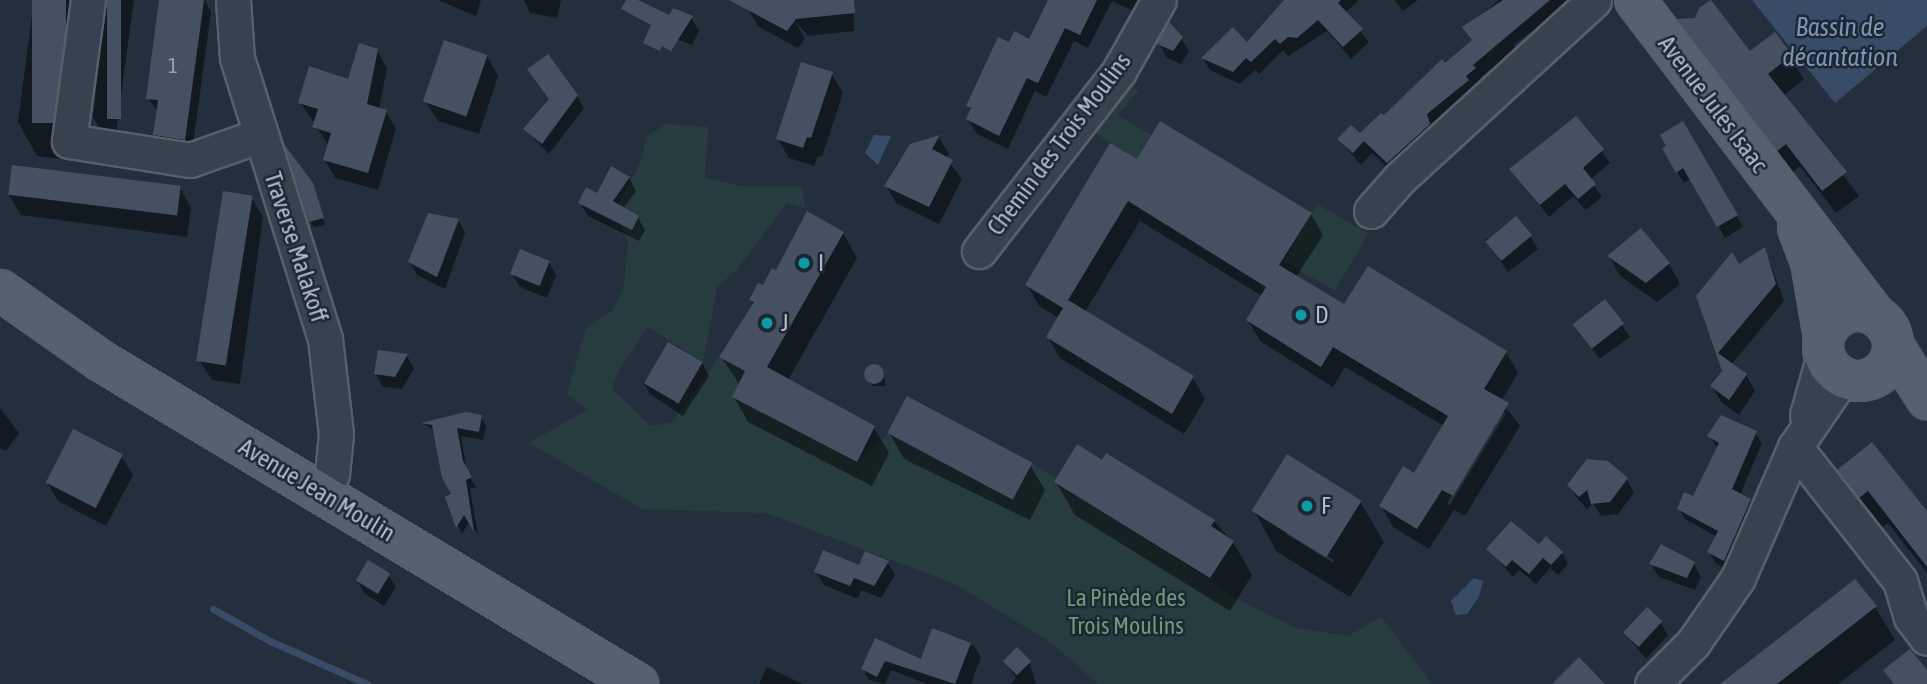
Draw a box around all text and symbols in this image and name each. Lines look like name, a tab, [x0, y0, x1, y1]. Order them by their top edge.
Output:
water label: Bassin de décantation	[1782, 12, 1898, 74]
street label: Avenue Jules Isaac	[1652, 30, 1774, 178]
street label: Chemin des Trois Moulins	[981, 47, 1137, 241]
house number: 1	[168, 52, 178, 78]
street label: Traverse Malakoff	[258, 168, 334, 326]
place label: I	[818, 249, 824, 277]
marker: I	[796, 255, 812, 271]
place label: D	[1315, 301, 1328, 329]
marker: D	[1293, 307, 1309, 323]
place label: J	[781, 309, 789, 337]
marker: J	[759, 315, 775, 331]
street label: Avenue Jean Moulin	[234, 432, 400, 548]
place label: F	[1321, 492, 1331, 520]
marker: F	[1299, 498, 1315, 514]
park label: La Pinède des Trois Moulins	[1066, 584, 1186, 640]

